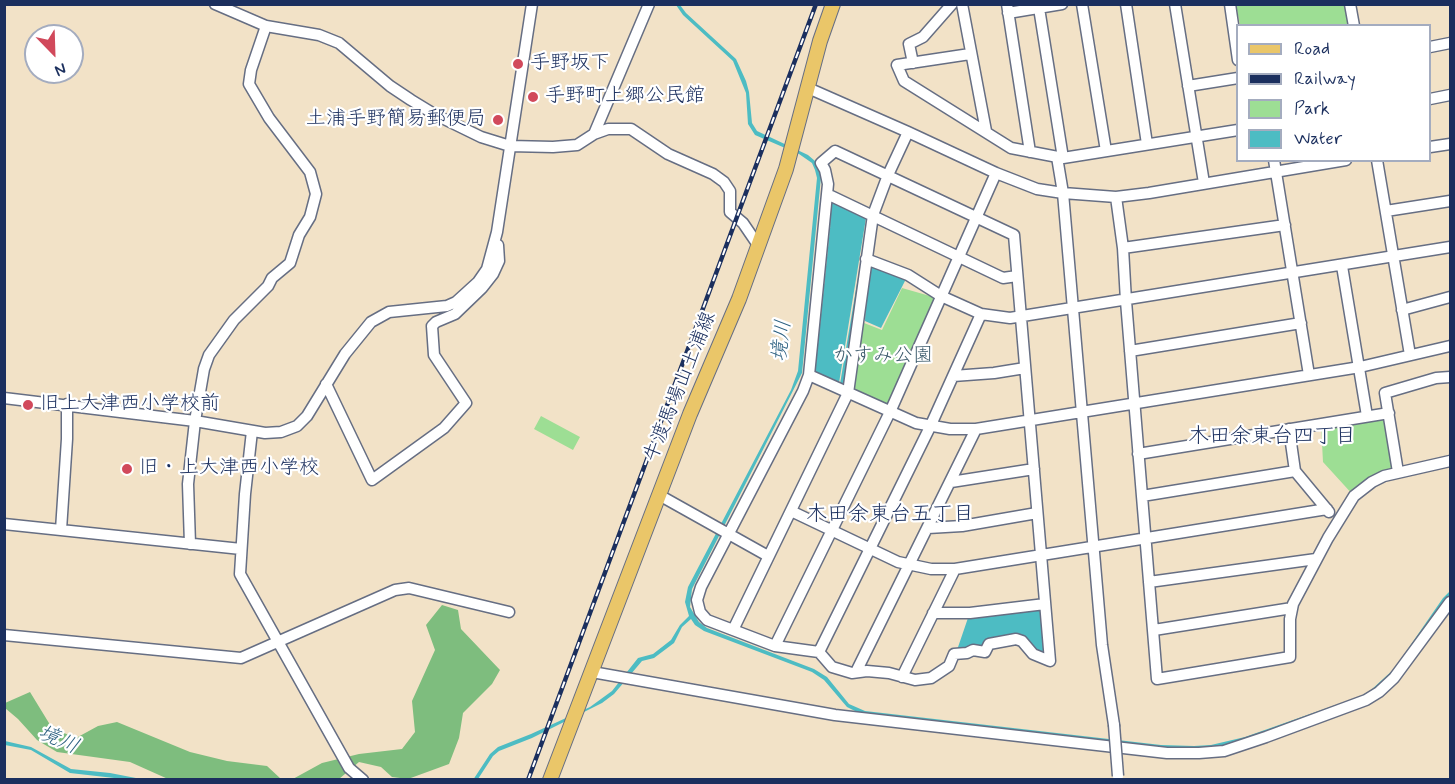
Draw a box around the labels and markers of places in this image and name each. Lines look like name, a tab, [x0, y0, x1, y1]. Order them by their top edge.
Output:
place label: 手野坂下	[530, 52, 610, 76]
marker: 手野坂下	[511, 57, 525, 71]
place label: 手野町上郷公民館	[545, 85, 705, 109]
marker: 手野町上郷公民館	[526, 90, 540, 104]
place label: 土浦手野簡易郵便局	[306, 108, 486, 132]
marker: 土浦手野簡易郵便局	[491, 113, 505, 127]
place label: 旧上大津西小学校前	[40, 393, 220, 417]
marker: 旧上大津西小学校前	[21, 398, 35, 412]
place label: 旧・上大津西小学校	[139, 457, 319, 481]
marker: 旧・上大津西小学校	[120, 462, 134, 476]

